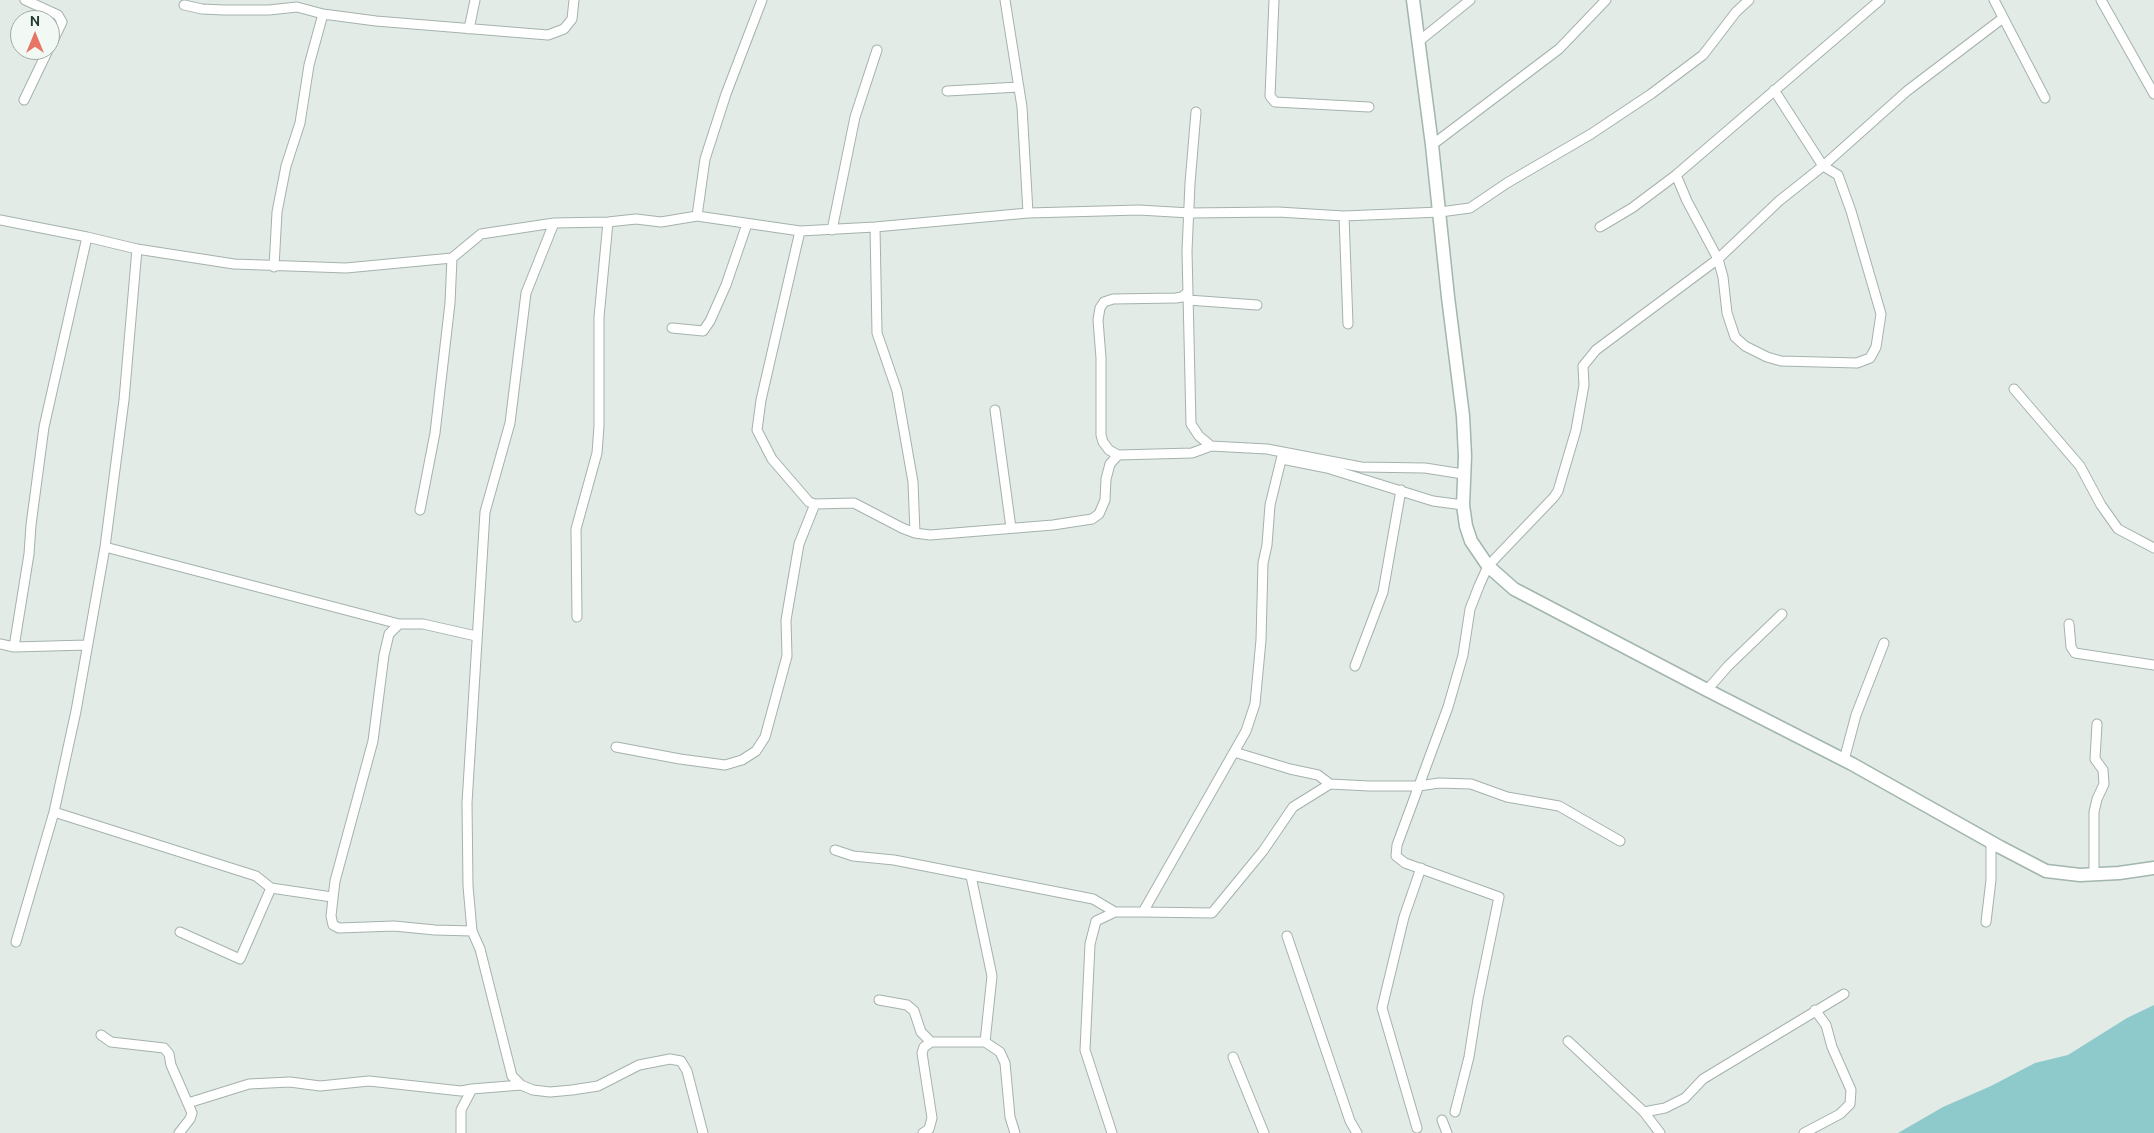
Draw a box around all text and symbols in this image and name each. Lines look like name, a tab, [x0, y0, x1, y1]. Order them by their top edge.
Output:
north arrow	[10, 10, 60, 60]
text: N	[30, 13, 40, 29]

